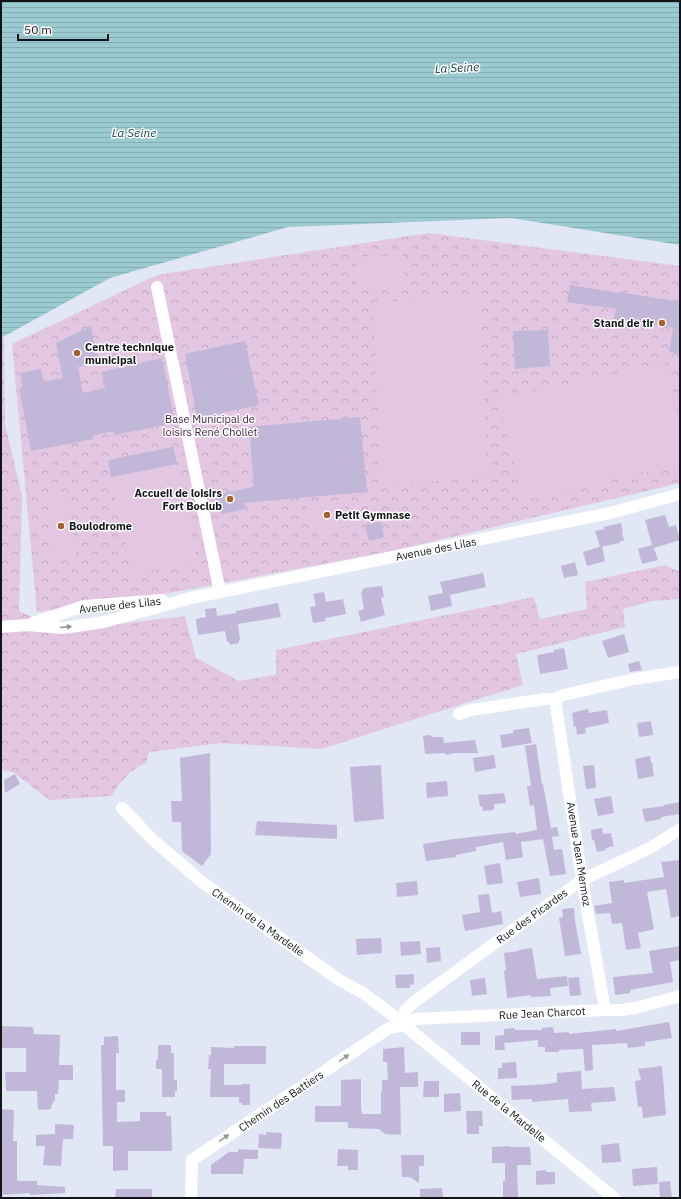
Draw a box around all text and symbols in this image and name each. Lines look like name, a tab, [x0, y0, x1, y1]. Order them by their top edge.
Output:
scale bar	[18, 16, 108, 42]
text: 50 m	[24, 22, 52, 37]
water label: La Seine	[434, 59, 480, 76]
water label: La Seine	[112, 125, 156, 140]
place label: Stand de tir	[594, 316, 655, 330]
marker: Stand de tir	[657, 318, 667, 328]
place label: Centre technique municipal	[85, 340, 174, 367]
marker: Centre technique municipal	[72, 348, 82, 358]
park label: Base Municipal de loisirs René Chollet	[163, 412, 258, 439]
place label: Accueil de loisirs Fort Boclub	[135, 486, 222, 513]
marker: Accueil de loisirs Fort Boclub	[225, 494, 235, 504]
place label: Petit Gymnase	[335, 508, 411, 522]
marker: Petit Gymnase	[322, 510, 332, 520]
place label: Boulodrome	[69, 519, 132, 533]
marker: Boulodrome	[56, 521, 66, 531]
street label: Avenue des Lilas	[394, 534, 478, 564]
street label: Avenue des Lilas	[78, 594, 162, 616]
one-way arrow	[60, 623, 72, 630]
street label: Avenue Jean Mermoz	[564, 801, 594, 907]
street label: Chemin de la Mardelle	[209, 885, 307, 959]
street label: Rue des Picardes	[494, 885, 570, 947]
street label: Rue Jean Charcot	[498, 1004, 586, 1022]
one-way arrow	[338, 1055, 350, 1062]
street label: Chemin des Battiers	[236, 1067, 326, 1135]
street label: Rue de la Mardelle	[469, 1077, 549, 1145]
one-way arrow	[219, 1134, 230, 1142]

